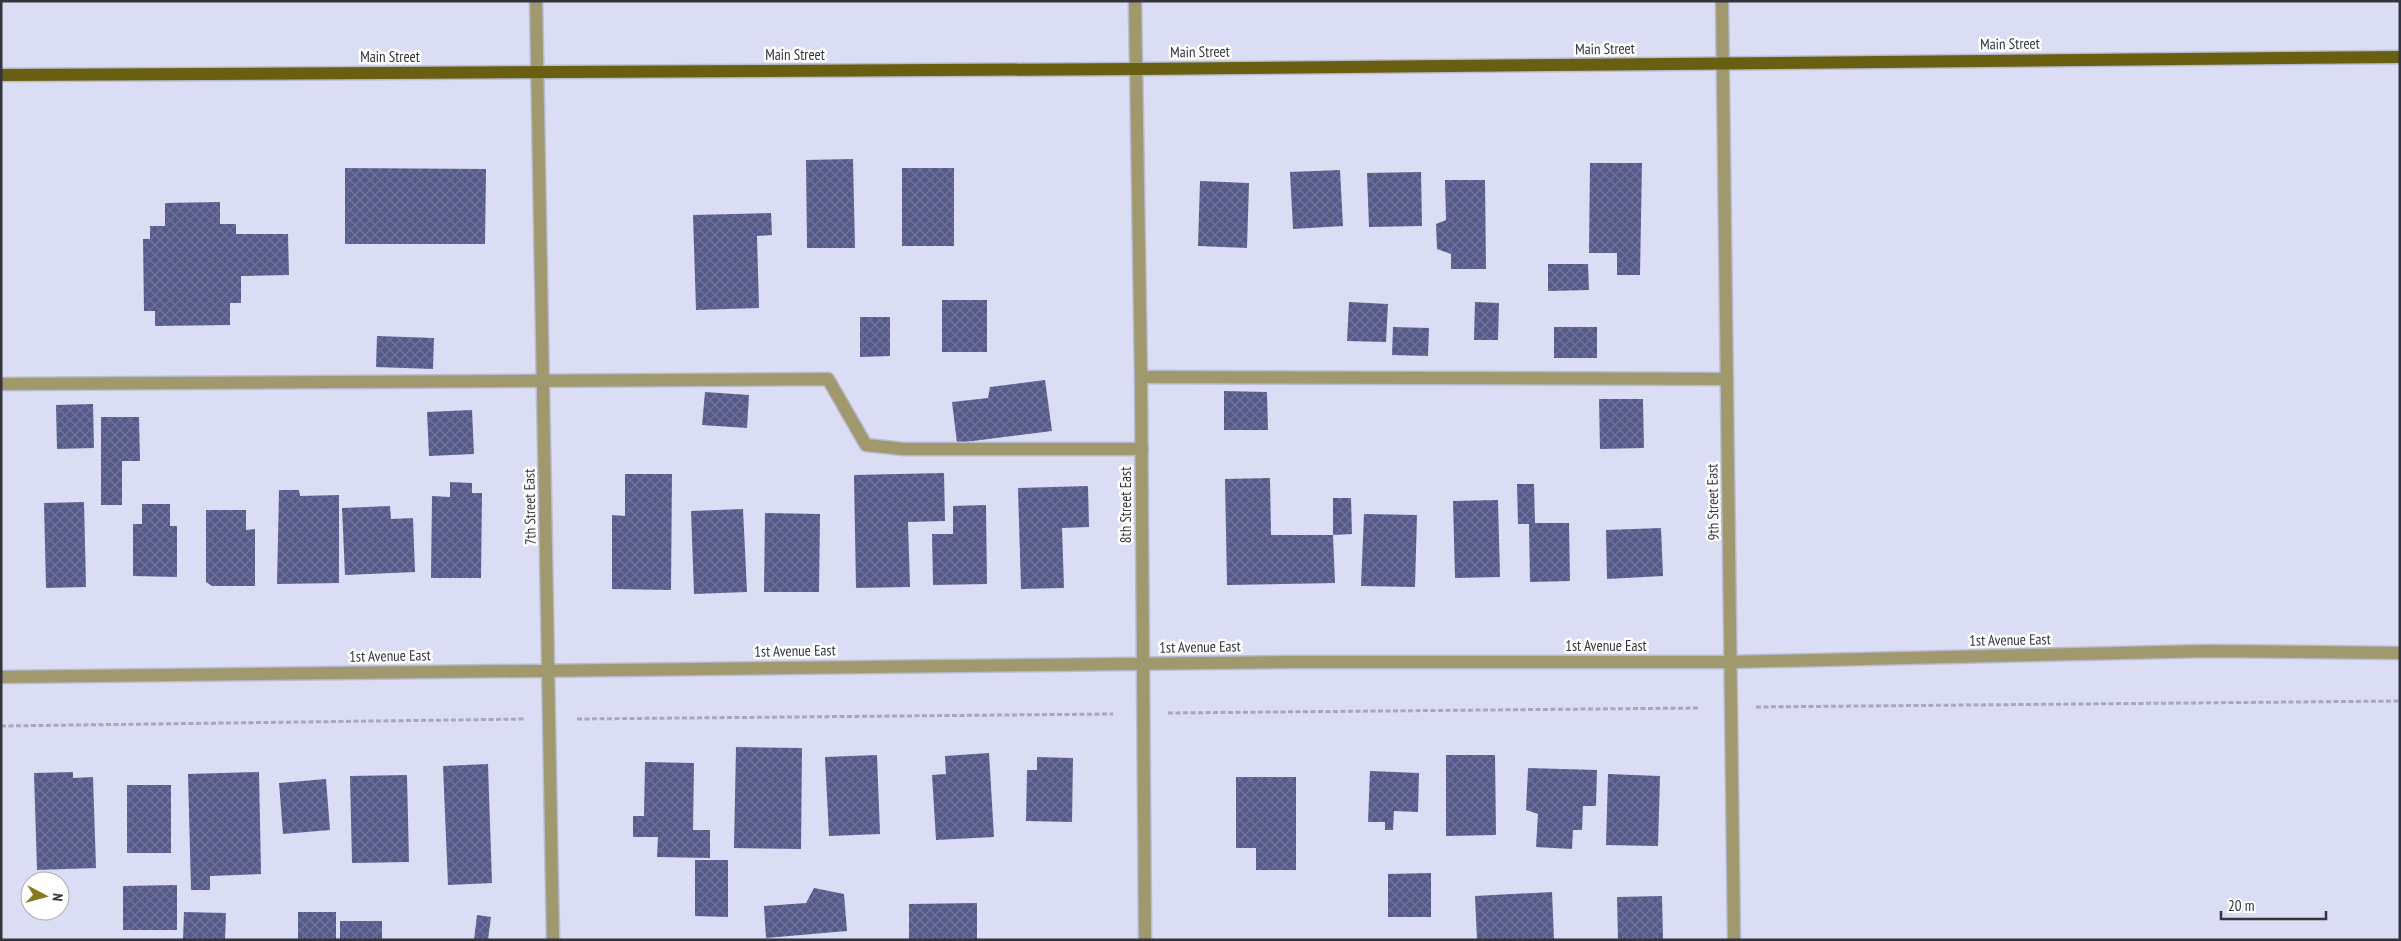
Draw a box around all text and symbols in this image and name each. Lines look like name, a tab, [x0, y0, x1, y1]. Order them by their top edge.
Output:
street label: Main Street	[1980, 33, 2040, 54]
street label: Main Street	[1575, 38, 1635, 59]
street label: Main Street	[1170, 41, 1230, 62]
street label: Main Street	[765, 45, 825, 64]
street label: Main Street	[360, 47, 420, 66]
street label: 9th Street East	[1702, 464, 1723, 540]
street label: 8th Street East	[1116, 467, 1135, 543]
street label: 7th Street East	[519, 469, 540, 545]
street label: 1st Avenue East	[1969, 629, 2051, 650]
street label: 1st Avenue East	[1159, 636, 1241, 657]
street label: 1st Avenue East	[1565, 636, 1647, 655]
street label: 1st Avenue East	[754, 640, 836, 661]
street label: 1st Avenue East	[349, 645, 431, 666]
north arrow	[20, 871, 70, 921]
scale bar	[2221, 888, 2326, 920]
text: N	[49, 893, 67, 902]
text: 20 m	[2228, 896, 2254, 915]

